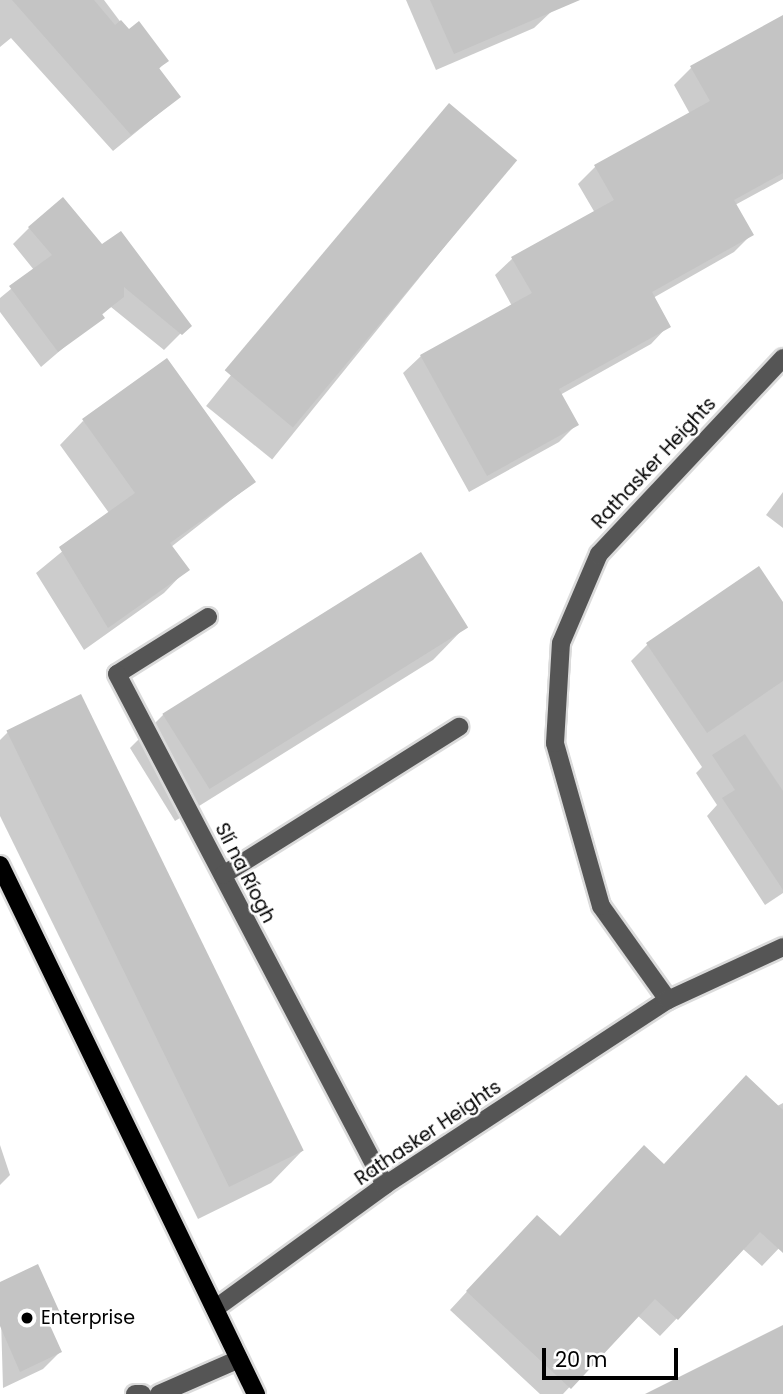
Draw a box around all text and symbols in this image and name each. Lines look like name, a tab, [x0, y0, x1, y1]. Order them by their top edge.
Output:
street label: Rathasker Heights	[587, 393, 721, 533]
street label: Slí na Ríogh	[210, 819, 280, 927]
street label: Rathasker Heights	[351, 1076, 505, 1190]
place label: Enterprise	[41, 1307, 135, 1329]
marker: Enterprise	[19, 1310, 35, 1326]
scale bar	[545, 1334, 682, 1378]
text: 20 m	[555, 1345, 608, 1374]

